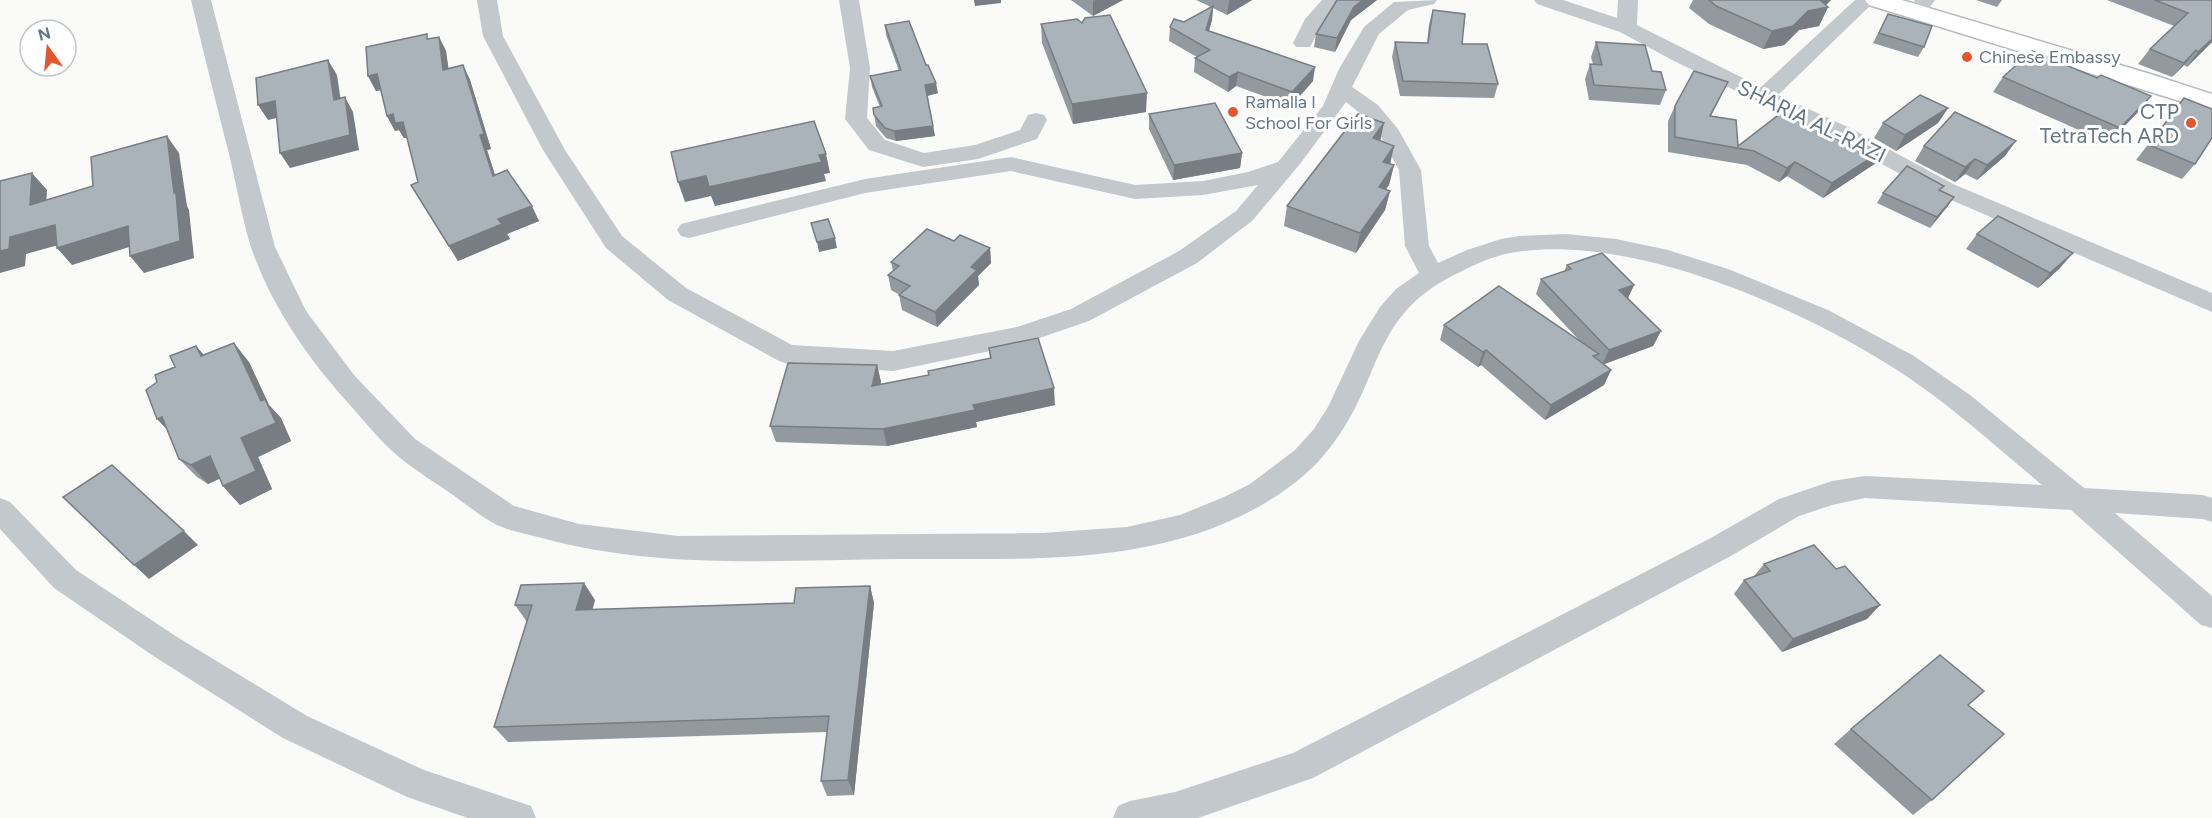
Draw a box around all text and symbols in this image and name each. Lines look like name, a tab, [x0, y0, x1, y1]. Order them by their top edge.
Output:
north arrow	[18, 18, 78, 78]
text: N	[36, 23, 53, 45]
place label: Chinese Embassy	[1979, 46, 2121, 68]
marker: Chinese Embassy	[1960, 50, 1974, 64]
street label: SHARIA AL-RAZI	[1734, 74, 1890, 168]
place label: Ramalla l School For Girls	[1245, 91, 1372, 134]
place label: CTP TetraTech ARD	[2040, 99, 2179, 148]
marker: Ramalla l School For Girls	[1226, 105, 1240, 119]
marker: CTP TetraTech ARD	[2184, 116, 2198, 130]

